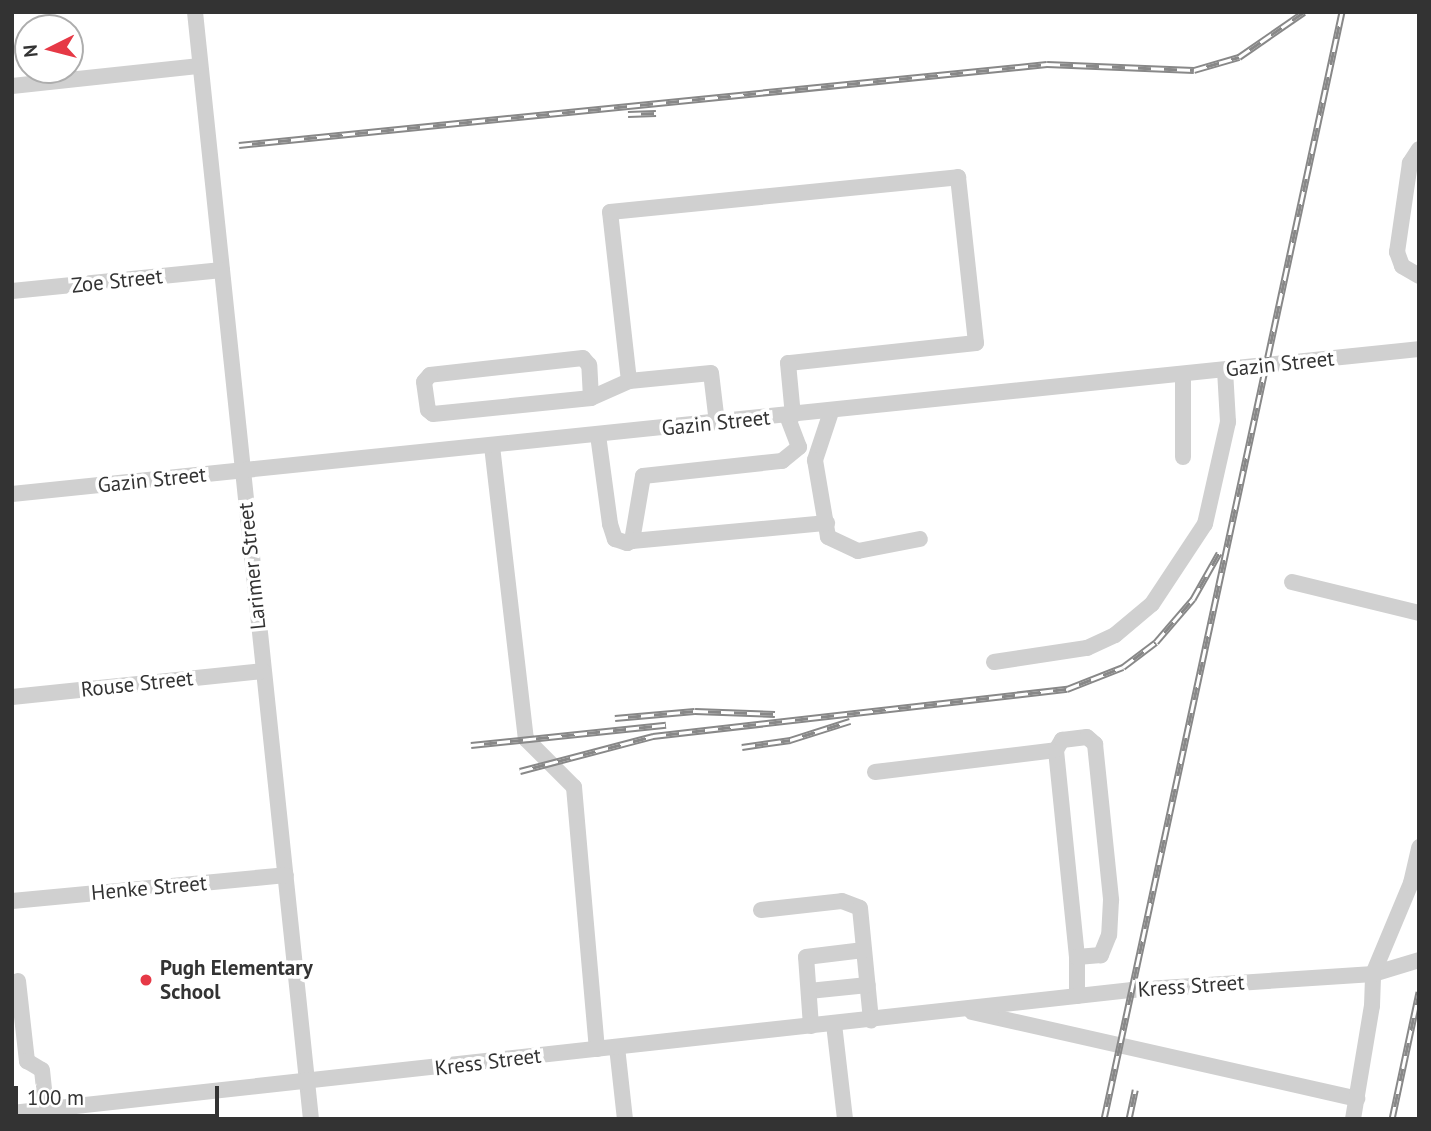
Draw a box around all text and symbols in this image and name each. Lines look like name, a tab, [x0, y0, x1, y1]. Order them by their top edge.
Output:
north arrow	[14, 14, 84, 84]
text: N	[18, 44, 43, 58]
street label: Zoe Street	[70, 264, 164, 298]
street label: Gazin Street	[1224, 346, 1336, 382]
street label: Gazin Street	[660, 405, 772, 441]
street label: Gazin Street	[96, 462, 208, 498]
street label: Larimer Street	[233, 501, 271, 631]
street label: Rouse Street	[80, 666, 194, 702]
street label: Henke Street	[90, 870, 208, 906]
place label: Pugh Elementary School	[160, 955, 313, 1005]
street label: Kress Street	[1137, 970, 1245, 1002]
marker: Pugh Elementary School	[138, 972, 154, 988]
street label: Kress Street	[433, 1043, 543, 1081]
scale bar	[18, 1072, 222, 1116]
text: 100 m	[27, 1084, 84, 1111]

